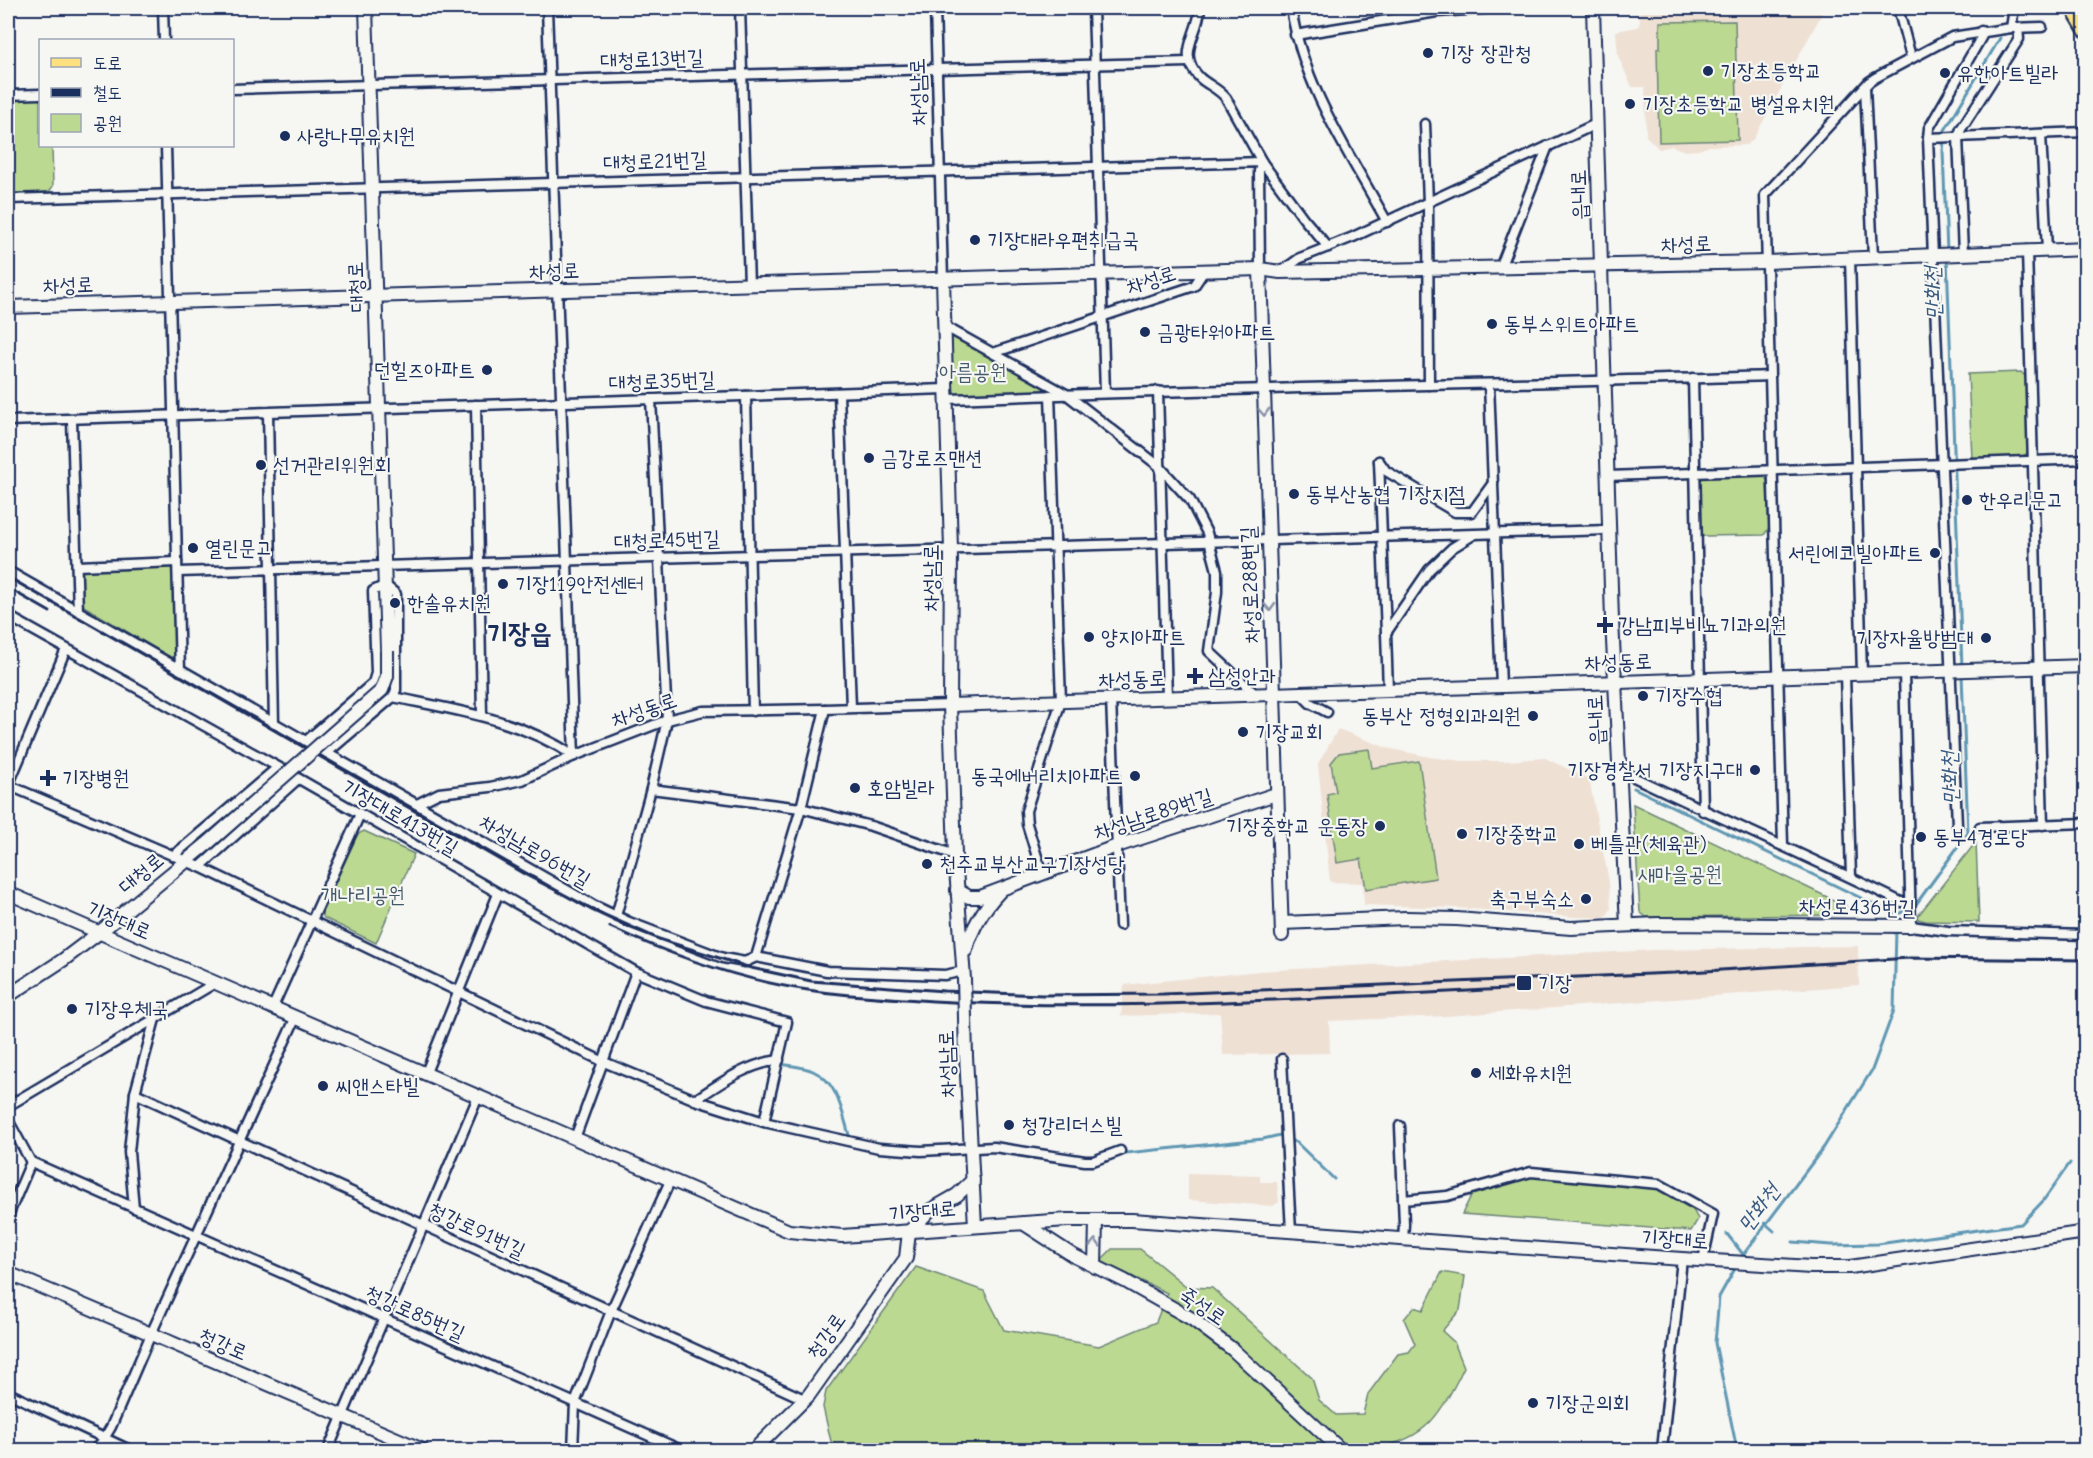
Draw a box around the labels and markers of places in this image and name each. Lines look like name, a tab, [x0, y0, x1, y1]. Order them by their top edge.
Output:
place label: 기장 장관청	[1440, 41, 1532, 65]
marker: 기장 장관청	[1421, 46, 1435, 60]
place label: 기장초등학교	[1720, 59, 1821, 83]
place label: 유한아트빌라	[1957, 61, 2058, 85]
marker: 기장초등학교	[1701, 64, 1715, 78]
marker: 유한아트빌라	[1938, 66, 1952, 80]
place label: 기장초등학교 병설유치원	[1642, 92, 1835, 116]
marker: 기장초등학교 병설유치원	[1623, 97, 1637, 111]
place label: 사랑나무유치원	[297, 124, 415, 148]
marker: 사랑나무유치원	[278, 129, 292, 143]
place label: 기장대라우편취급국	[987, 228, 1139, 252]
marker: 기장대라우편취급국	[968, 233, 982, 247]
place label: 동부스위트아파트	[1504, 312, 1639, 336]
marker: 동부스위트아파트	[1485, 317, 1499, 331]
place label: 금광타워아파트	[1157, 320, 1275, 344]
marker: 금광타워아파트	[1138, 325, 1152, 339]
place label: 던힐즈아파트	[374, 358, 475, 382]
marker: 던힐즈아파트	[480, 363, 494, 377]
place label: 금강로즈맨션	[881, 446, 982, 470]
marker: 금강로즈맨션	[862, 451, 876, 465]
place label: 선거관리위원회	[273, 453, 391, 477]
marker: 선거관리위원회	[254, 458, 268, 472]
place label: 동부산농협 기장지점	[1306, 482, 1465, 506]
marker: 동부산농협 기장지점	[1287, 487, 1301, 501]
place label: 한우리문고	[1979, 488, 2064, 512]
marker: 한우리문고	[1960, 493, 1974, 507]
place label: 열린문고	[205, 536, 273, 560]
marker: 열린문고	[186, 541, 200, 555]
place label: 서린에코빌아파트	[1788, 541, 1923, 565]
marker: 서린에코빌아파트	[1928, 546, 1942, 560]
place label: 기장119안전센터	[515, 572, 644, 596]
marker: 기장119안전센터	[496, 577, 510, 591]
place label: 한솔유치원	[407, 591, 492, 615]
marker: 한솔유치원	[388, 596, 402, 610]
place label: 강남피부비뇨기과의원	[1618, 613, 1787, 637]
marker: 강남피부비뇨기과의원	[1596, 616, 1614, 634]
place label: 양지아파트	[1101, 625, 1186, 649]
place label: 기장자율방범대	[1856, 626, 1974, 650]
marker: 양지아파트	[1082, 630, 1096, 644]
marker: 기장자율방범대	[1979, 631, 1993, 645]
place label: 삼성안과	[1208, 664, 1276, 688]
marker: 삼성안과	[1186, 667, 1204, 685]
place label: 기장수협	[1655, 684, 1723, 708]
marker: 기장수협	[1636, 689, 1650, 703]
place label: 동부산 정형외과의원	[1362, 704, 1521, 728]
marker: 동부산 정형외과의원	[1526, 709, 1540, 723]
place label: 기장교회	[1255, 720, 1323, 744]
marker: 기장교회	[1236, 725, 1250, 739]
place label: 기장경찰서 기장지구대	[1567, 758, 1743, 782]
marker: 기장경찰서 기장지구대	[1748, 763, 1762, 777]
place label: 동국에버리치아파트	[971, 764, 1123, 788]
place label: 기장병원	[62, 766, 130, 790]
marker: 기장병원	[39, 769, 57, 787]
marker: 동국에버리치아파트	[1128, 769, 1142, 783]
place label: 호암빌라	[867, 776, 935, 800]
marker: 호암빌라	[848, 781, 862, 795]
place label: 기장중학교 운동장	[1226, 814, 1368, 838]
marker: 기장중학교 운동장	[1373, 819, 1387, 833]
place label: 기장중학교	[1474, 822, 1559, 846]
place label: 동부4경로당	[1933, 825, 2028, 849]
marker: 기장중학교	[1455, 827, 1469, 841]
marker: 동부4경로당	[1914, 830, 1928, 844]
place label: 베틀관(체육관)	[1591, 832, 1707, 856]
marker: 베틀관(체육관)	[1572, 837, 1586, 851]
place label: 천주교부산교구기장성당	[939, 852, 1125, 876]
marker: 천주교부산교구기장성당	[920, 857, 934, 871]
place label: 축구부숙소	[1490, 887, 1574, 911]
marker: 축구부숙소	[1579, 892, 1593, 906]
place label: 기장	[1538, 971, 1572, 995]
marker: 기장	[1515, 974, 1533, 992]
place label: 기장우체국	[84, 997, 169, 1021]
marker: 기장우체국	[65, 1002, 79, 1016]
place label: 세화유치원	[1488, 1061, 1573, 1085]
marker: 세화유치원	[1469, 1066, 1483, 1080]
place label: 씨앤스타빌	[335, 1074, 420, 1098]
marker: 씨앤스타빌	[316, 1079, 330, 1093]
place label: 청강리더스빌	[1021, 1113, 1122, 1137]
marker: 청강리더스빌	[1002, 1118, 1016, 1132]
place label: 기장군의회	[1545, 1391, 1630, 1415]
marker: 기장군의회	[1526, 1396, 1540, 1410]

